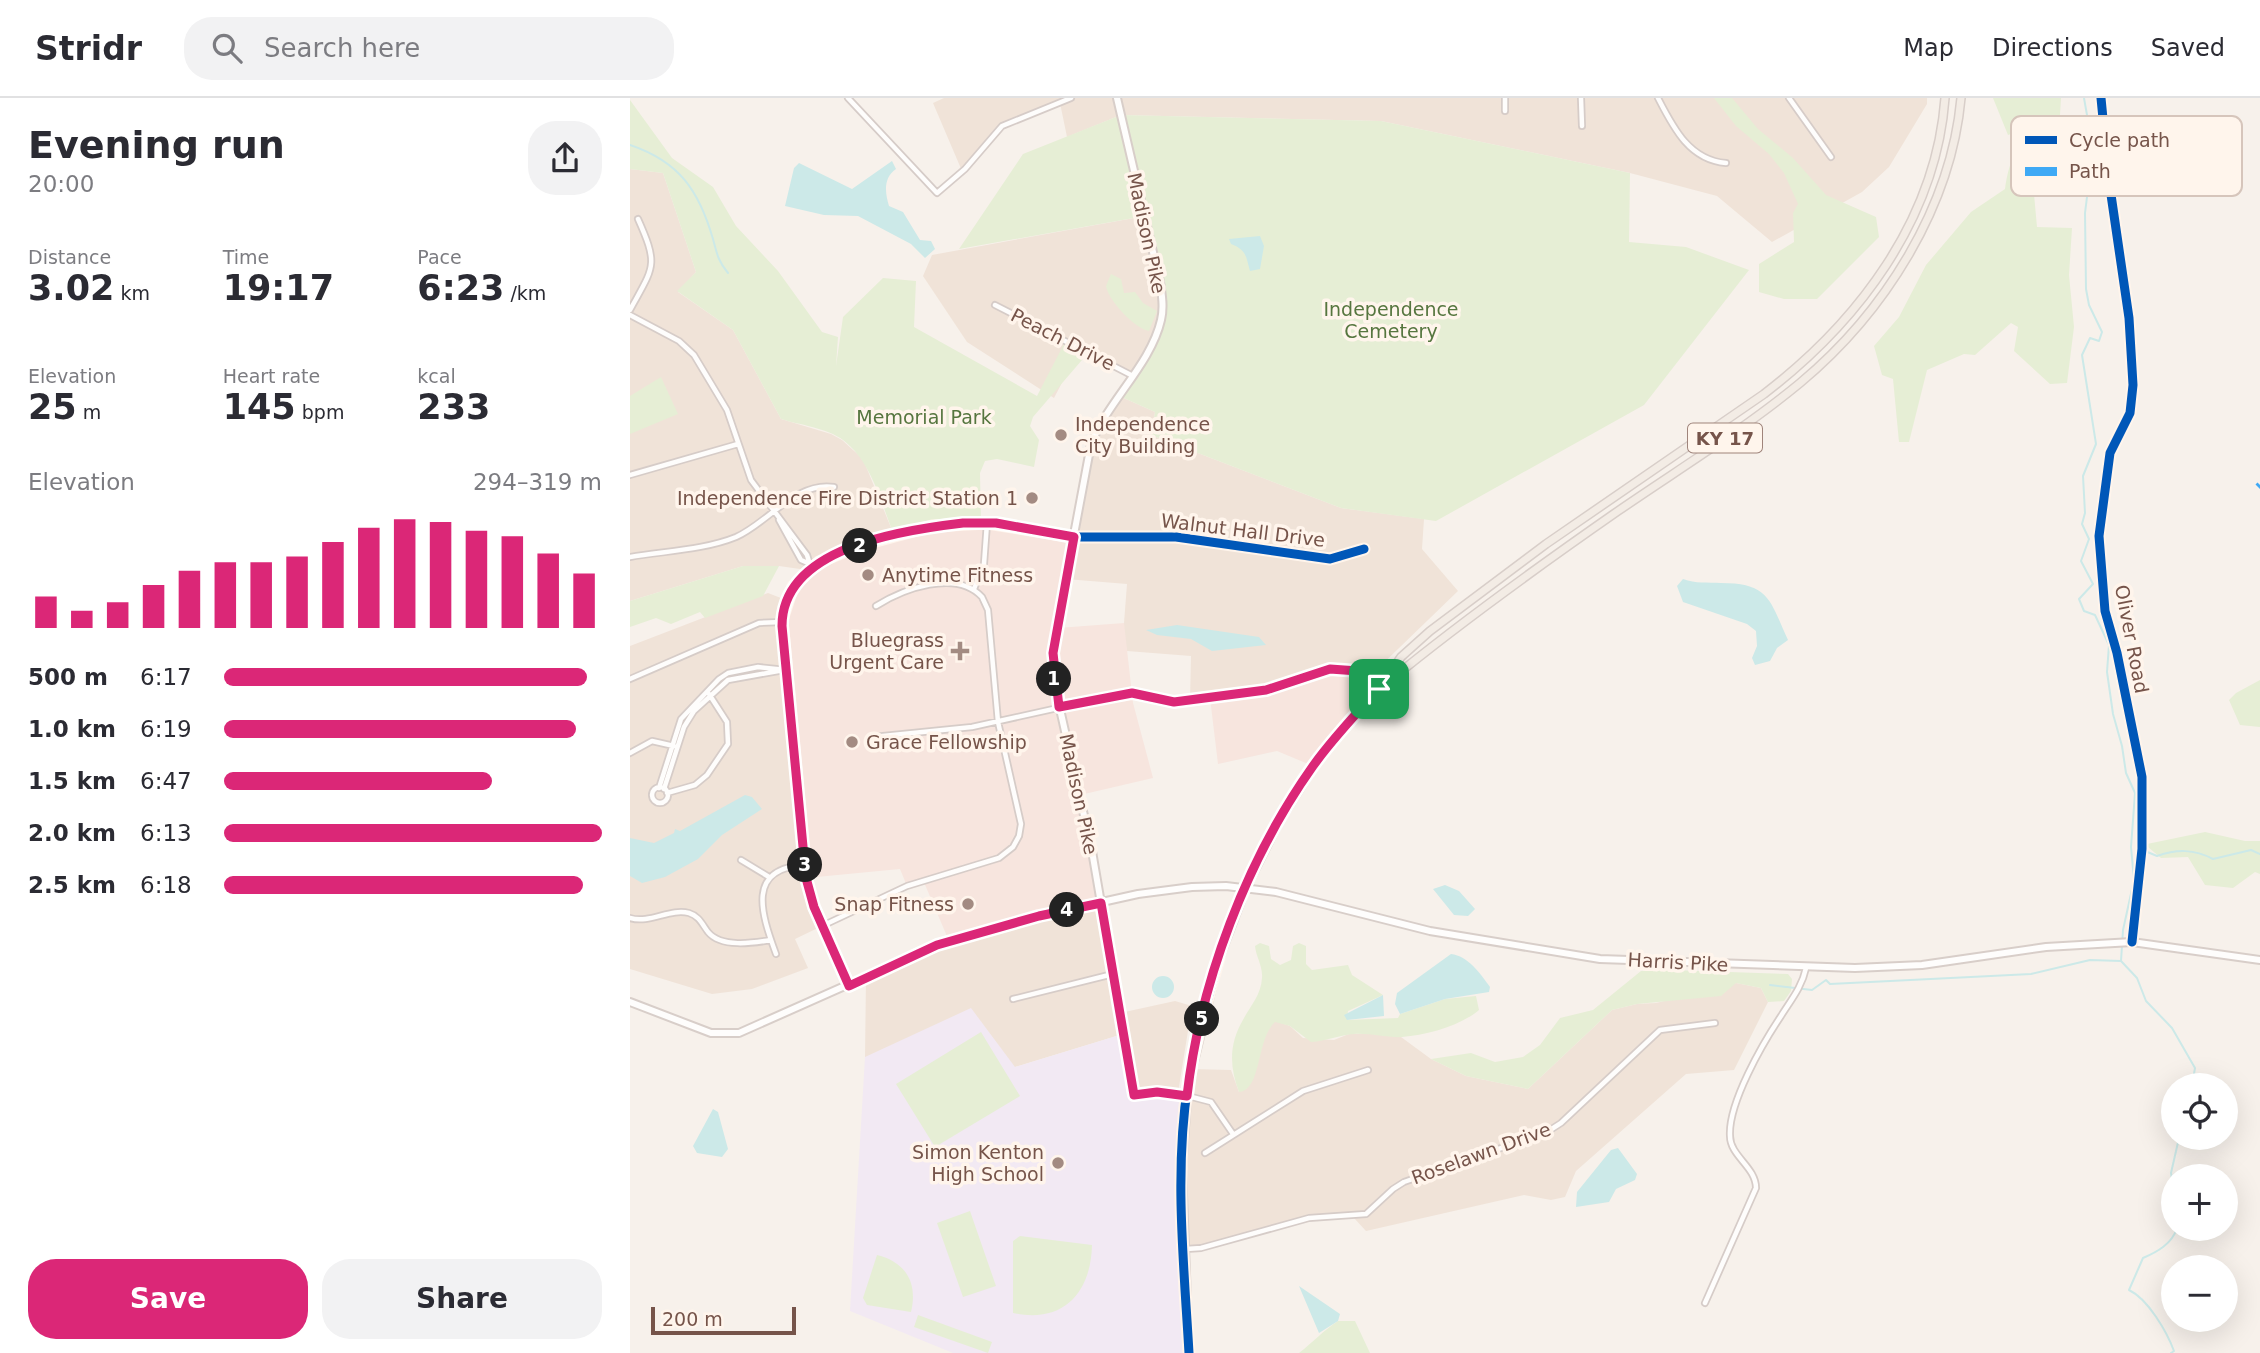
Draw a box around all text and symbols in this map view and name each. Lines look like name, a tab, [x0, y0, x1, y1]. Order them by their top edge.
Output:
search box	[184, 17, 674, 80]
text: Stridr	[35, 29, 142, 68]
icon: search	[208, 29, 246, 67]
text: Search here	[264, 33, 420, 63]
text: Map	[1903, 34, 1954, 62]
text: Directions	[1992, 34, 2113, 62]
text: Saved	[2151, 34, 2225, 62]
legend	[2011, 116, 2242, 196]
button: share	[528, 121, 602, 195]
text: Evening run	[28, 123, 285, 167]
text: Cycle path	[2069, 129, 2170, 151]
text: Path	[2069, 160, 2111, 182]
street label: Madison Pike	[1123, 170, 1171, 296]
text: 20:00	[28, 171, 94, 197]
text: Distance	[28, 246, 111, 268]
text: Time	[223, 246, 269, 268]
text: Pace	[417, 246, 462, 268]
text: 3.02	[28, 268, 114, 308]
text: 19:17	[223, 268, 334, 308]
text: 6:23	[417, 268, 504, 308]
text: km	[114, 282, 150, 304]
text: /km	[504, 282, 546, 304]
park label: Independence Cemetery	[1323, 298, 1459, 342]
street label: Peach Drive	[1008, 303, 1118, 375]
text: Elevation	[28, 365, 116, 387]
text: Heart rate	[223, 365, 320, 387]
text: kcal	[417, 365, 456, 387]
text: 25	[28, 387, 77, 427]
text: 145	[223, 387, 296, 427]
text: 233	[417, 387, 490, 427]
text: m	[77, 401, 101, 423]
text: bpm	[296, 401, 344, 423]
park label: Memorial Park	[856, 406, 992, 428]
place label: Independence City Building	[1075, 413, 1210, 457]
road number: KY 17	[1688, 424, 1762, 452]
marker: Independence City Building	[1053, 427, 1069, 443]
text: Elevation	[28, 469, 135, 495]
text: 294–319 m	[473, 469, 602, 495]
place label: Independence Fire District Station 1	[677, 487, 1018, 509]
marker: Independence Fire District Station 1	[1024, 490, 1040, 506]
street label: Walnut Hall Drive	[1160, 509, 1326, 551]
pin: 2	[842, 528, 877, 564]
text: 2	[853, 534, 866, 556]
place label: Anytime Fitness	[882, 564, 1033, 586]
marker: Anytime Fitness	[860, 567, 876, 583]
street label: Oliver Road	[2111, 583, 2153, 695]
place label: Bluegrass Urgent Care	[829, 629, 944, 673]
marker: Bluegrass Urgent Care	[950, 641, 970, 661]
pin	[1349, 659, 1409, 719]
pin: 1	[1036, 662, 1072, 696]
text: 500 m	[28, 664, 108, 690]
text: 6:17	[140, 664, 192, 690]
text: 1	[1047, 667, 1060, 689]
icon: arrive	[1360, 670, 1398, 708]
text: 1.0 km	[28, 716, 116, 742]
text: 6:19	[140, 716, 192, 742]
place label: Grace Fellowship	[866, 731, 1027, 753]
street label: Madison Pike	[1055, 731, 1103, 857]
marker: Grace Fellowship	[844, 734, 860, 750]
text: 1.5 km	[28, 768, 116, 794]
text: 6:47	[140, 768, 192, 794]
text: 2.0 km	[28, 820, 116, 846]
text: 6:13	[140, 820, 192, 846]
pin: 3	[788, 848, 822, 882]
text: 3	[798, 853, 811, 875]
text: 2.5 km	[28, 872, 116, 898]
text: 6:18	[140, 872, 192, 898]
pin: 4	[1050, 892, 1084, 928]
place label: Snap Fitness	[834, 893, 954, 915]
marker: Snap Fitness	[960, 896, 976, 912]
text: 4	[1060, 898, 1073, 920]
street label: Harris Pike	[1627, 948, 1729, 976]
pin: 5	[1184, 1002, 1220, 1037]
text: 5	[1195, 1007, 1208, 1029]
map controls	[2161, 1073, 2238, 1332]
button: locate	[2161, 1073, 2238, 1150]
street label: Roselawn Drive	[1408, 1118, 1554, 1188]
place label: Simon Kenton High School	[912, 1141, 1044, 1185]
marker: Simon Kenton High School	[1050, 1155, 1066, 1171]
button: +	[2161, 1164, 2238, 1241]
button: −	[2161, 1255, 2238, 1332]
button: Save	[28, 1259, 308, 1339]
button: Share	[322, 1259, 602, 1339]
scale bar	[651, 1304, 796, 1336]
text: 200 m	[662, 1308, 723, 1330]

